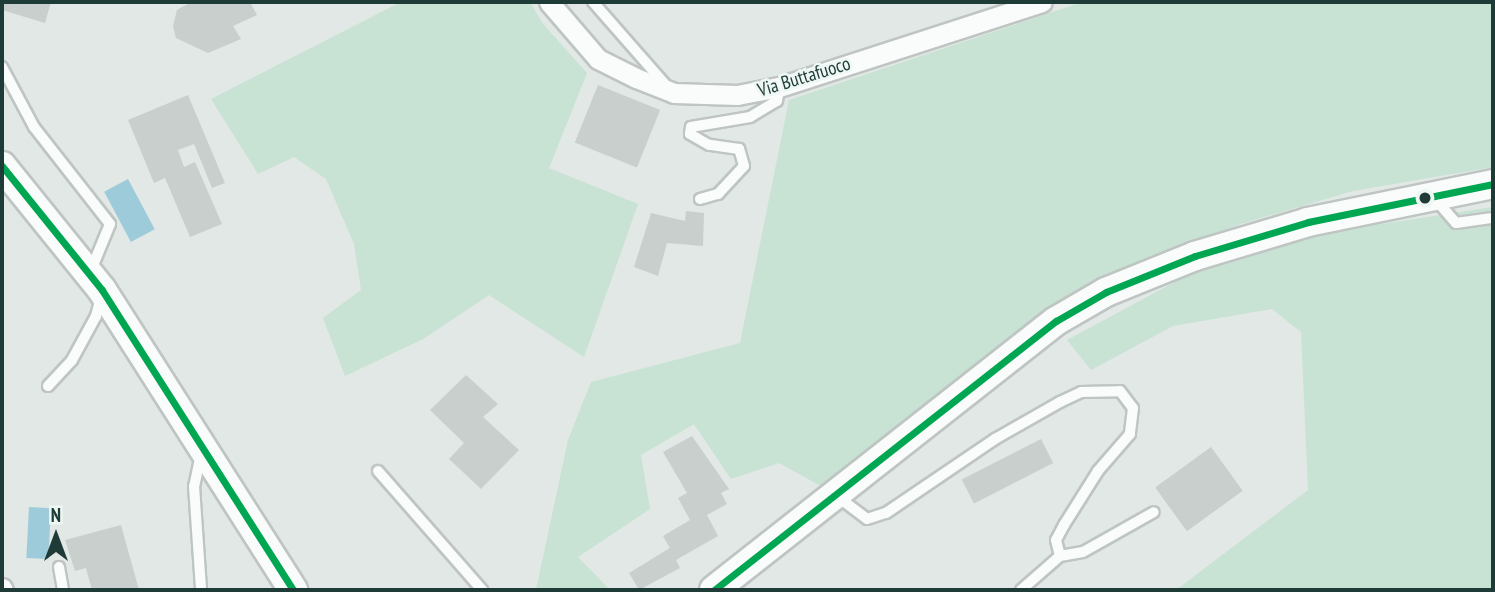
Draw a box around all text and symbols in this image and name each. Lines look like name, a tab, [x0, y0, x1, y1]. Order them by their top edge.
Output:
street label: Via Buttafuoco	[755, 52, 853, 102]
unlabelled marker	[1418, 191, 1432, 205]
north arrow	[21, 501, 91, 571]
text: N	[51, 503, 61, 527]

